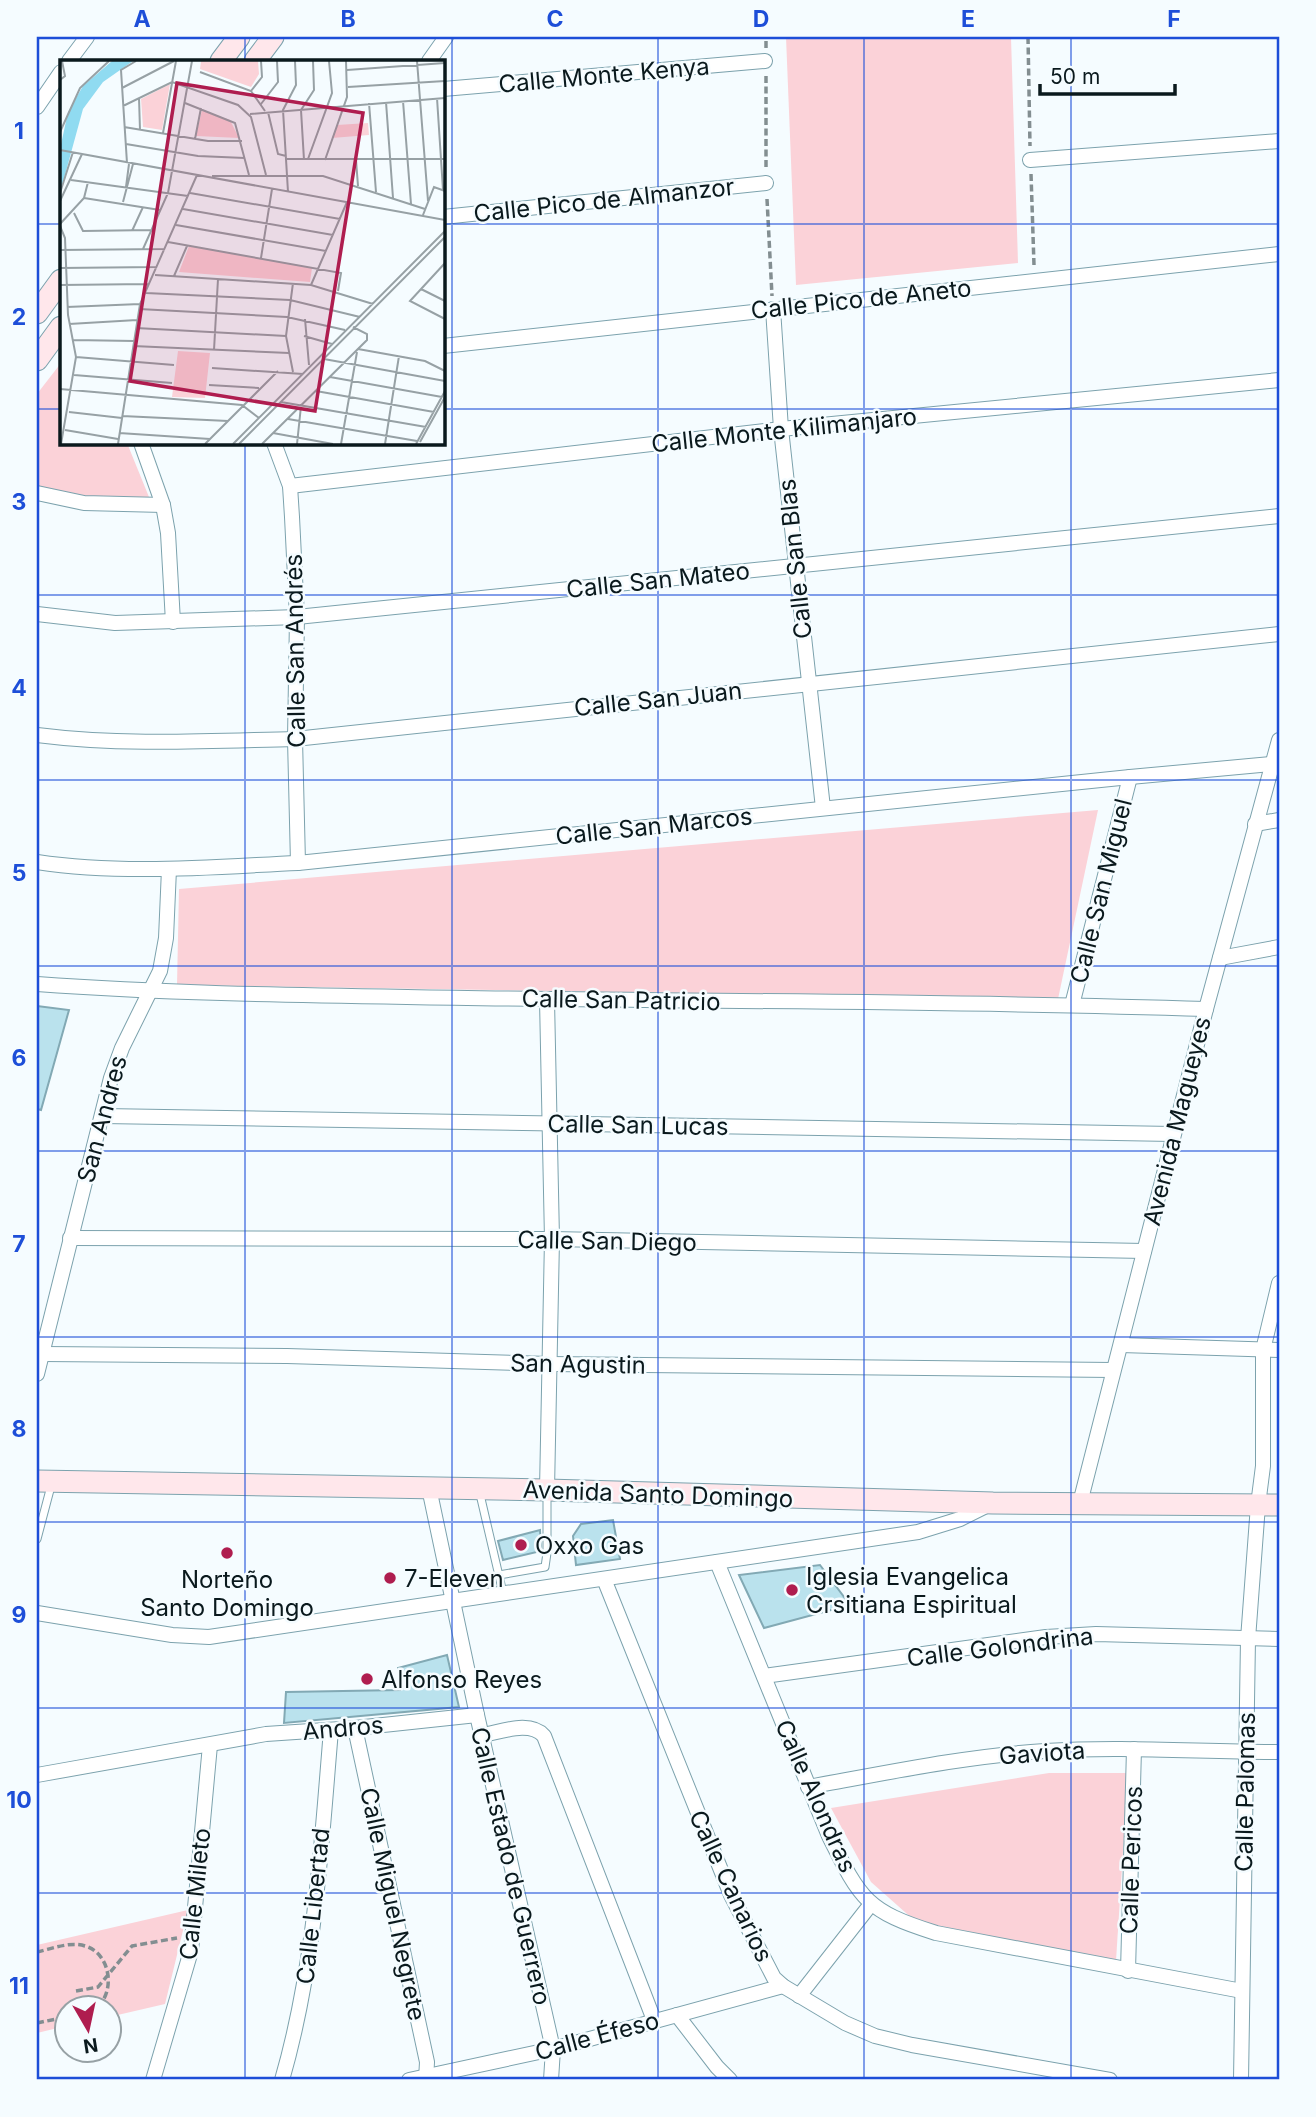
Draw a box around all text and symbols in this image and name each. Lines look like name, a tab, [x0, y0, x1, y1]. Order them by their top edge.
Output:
text: A	[133, 5, 151, 33]
text: B	[340, 5, 356, 33]
text: C	[546, 5, 564, 33]
text: D	[753, 5, 769, 33]
text: E	[961, 5, 975, 33]
text: F	[1167, 5, 1181, 33]
street label: Calle Monte Kenya	[497, 51, 711, 99]
scale bar	[1040, 52, 1174, 96]
inset map	[60, 60, 444, 444]
text: 50 m	[1050, 64, 1100, 89]
text: 1	[14, 117, 24, 145]
street label: Calle Pico de Almanzor	[472, 172, 736, 228]
street label: Calle Pico de Aneto	[749, 273, 973, 325]
text: 2	[12, 303, 26, 331]
street label: Calle Monte Kilimanjaro	[650, 402, 918, 458]
street label: Calle San Blas	[772, 478, 818, 640]
text: 3	[12, 488, 26, 516]
street label: Calle San Andrés	[279, 554, 311, 748]
street label: Calle San Mateo	[565, 556, 751, 604]
text: 4	[11, 674, 27, 702]
street label: Calle San Juan	[573, 676, 743, 722]
street label: Calle San Miguel	[1064, 796, 1138, 986]
street label: Calle San Marcos	[554, 801, 754, 851]
text: 5	[12, 859, 26, 887]
street label: Calle San Patricio	[521, 984, 721, 1016]
street label: Avenida Magueyes	[1137, 1014, 1217, 1228]
text: 6	[12, 1044, 26, 1072]
street label: San Andres	[71, 1052, 133, 1186]
street label: Calle San Lucas	[547, 1109, 729, 1141]
street label: Calle San Diego	[517, 1225, 697, 1257]
text: 7	[12, 1230, 26, 1258]
street label: San Agustin	[510, 1348, 646, 1380]
text: 8	[12, 1415, 26, 1443]
street label: Avenida Santo Domingo	[522, 1475, 794, 1513]
place label: Oxxo Gas	[535, 1531, 644, 1560]
marker: Oxxo Gas	[513, 1537, 529, 1553]
marker: Norteño Santo Domingo	[219, 1545, 235, 1561]
place label: Iglesia Evangelica Crsitiana Espiritual	[806, 1562, 1017, 1619]
place label: 7-Eleven	[404, 1564, 504, 1593]
place label: Norteño Santo Domingo	[140, 1565, 314, 1622]
marker: 7-Eleven	[382, 1570, 398, 1586]
marker: Iglesia Evangelica Crsitiana Espiritual	[784, 1582, 800, 1598]
text: 9	[12, 1601, 26, 1629]
street label: Calle Golondrina	[905, 1621, 1095, 1673]
place label: Alfonso Reyes	[381, 1665, 542, 1694]
marker: Alfonso Reyes	[359, 1671, 375, 1687]
street label: Andros	[301, 1710, 385, 1746]
street label: Calle Palomas	[1229, 1712, 1261, 1872]
street label: Calle Alondras	[769, 1715, 863, 1877]
street label: Calle Estado de Guerrero	[465, 1724, 557, 2008]
street label: Gaviota	[998, 1736, 1086, 1770]
street label: Calle Miguel Negrete	[354, 1785, 432, 2023]
street label: Calle Pericos	[1114, 1785, 1148, 1935]
text: 10	[6, 1786, 32, 1814]
street label: Calle Canarios	[683, 1805, 779, 1967]
street label: Calle Libertad	[290, 1826, 336, 1986]
street label: Calle Mileto	[174, 1827, 216, 1961]
text: 11	[9, 1972, 29, 2000]
north arrow	[52, 1994, 122, 2064]
street label: Calle Éfeso	[532, 2005, 662, 2066]
text: N	[82, 2033, 100, 2058]

